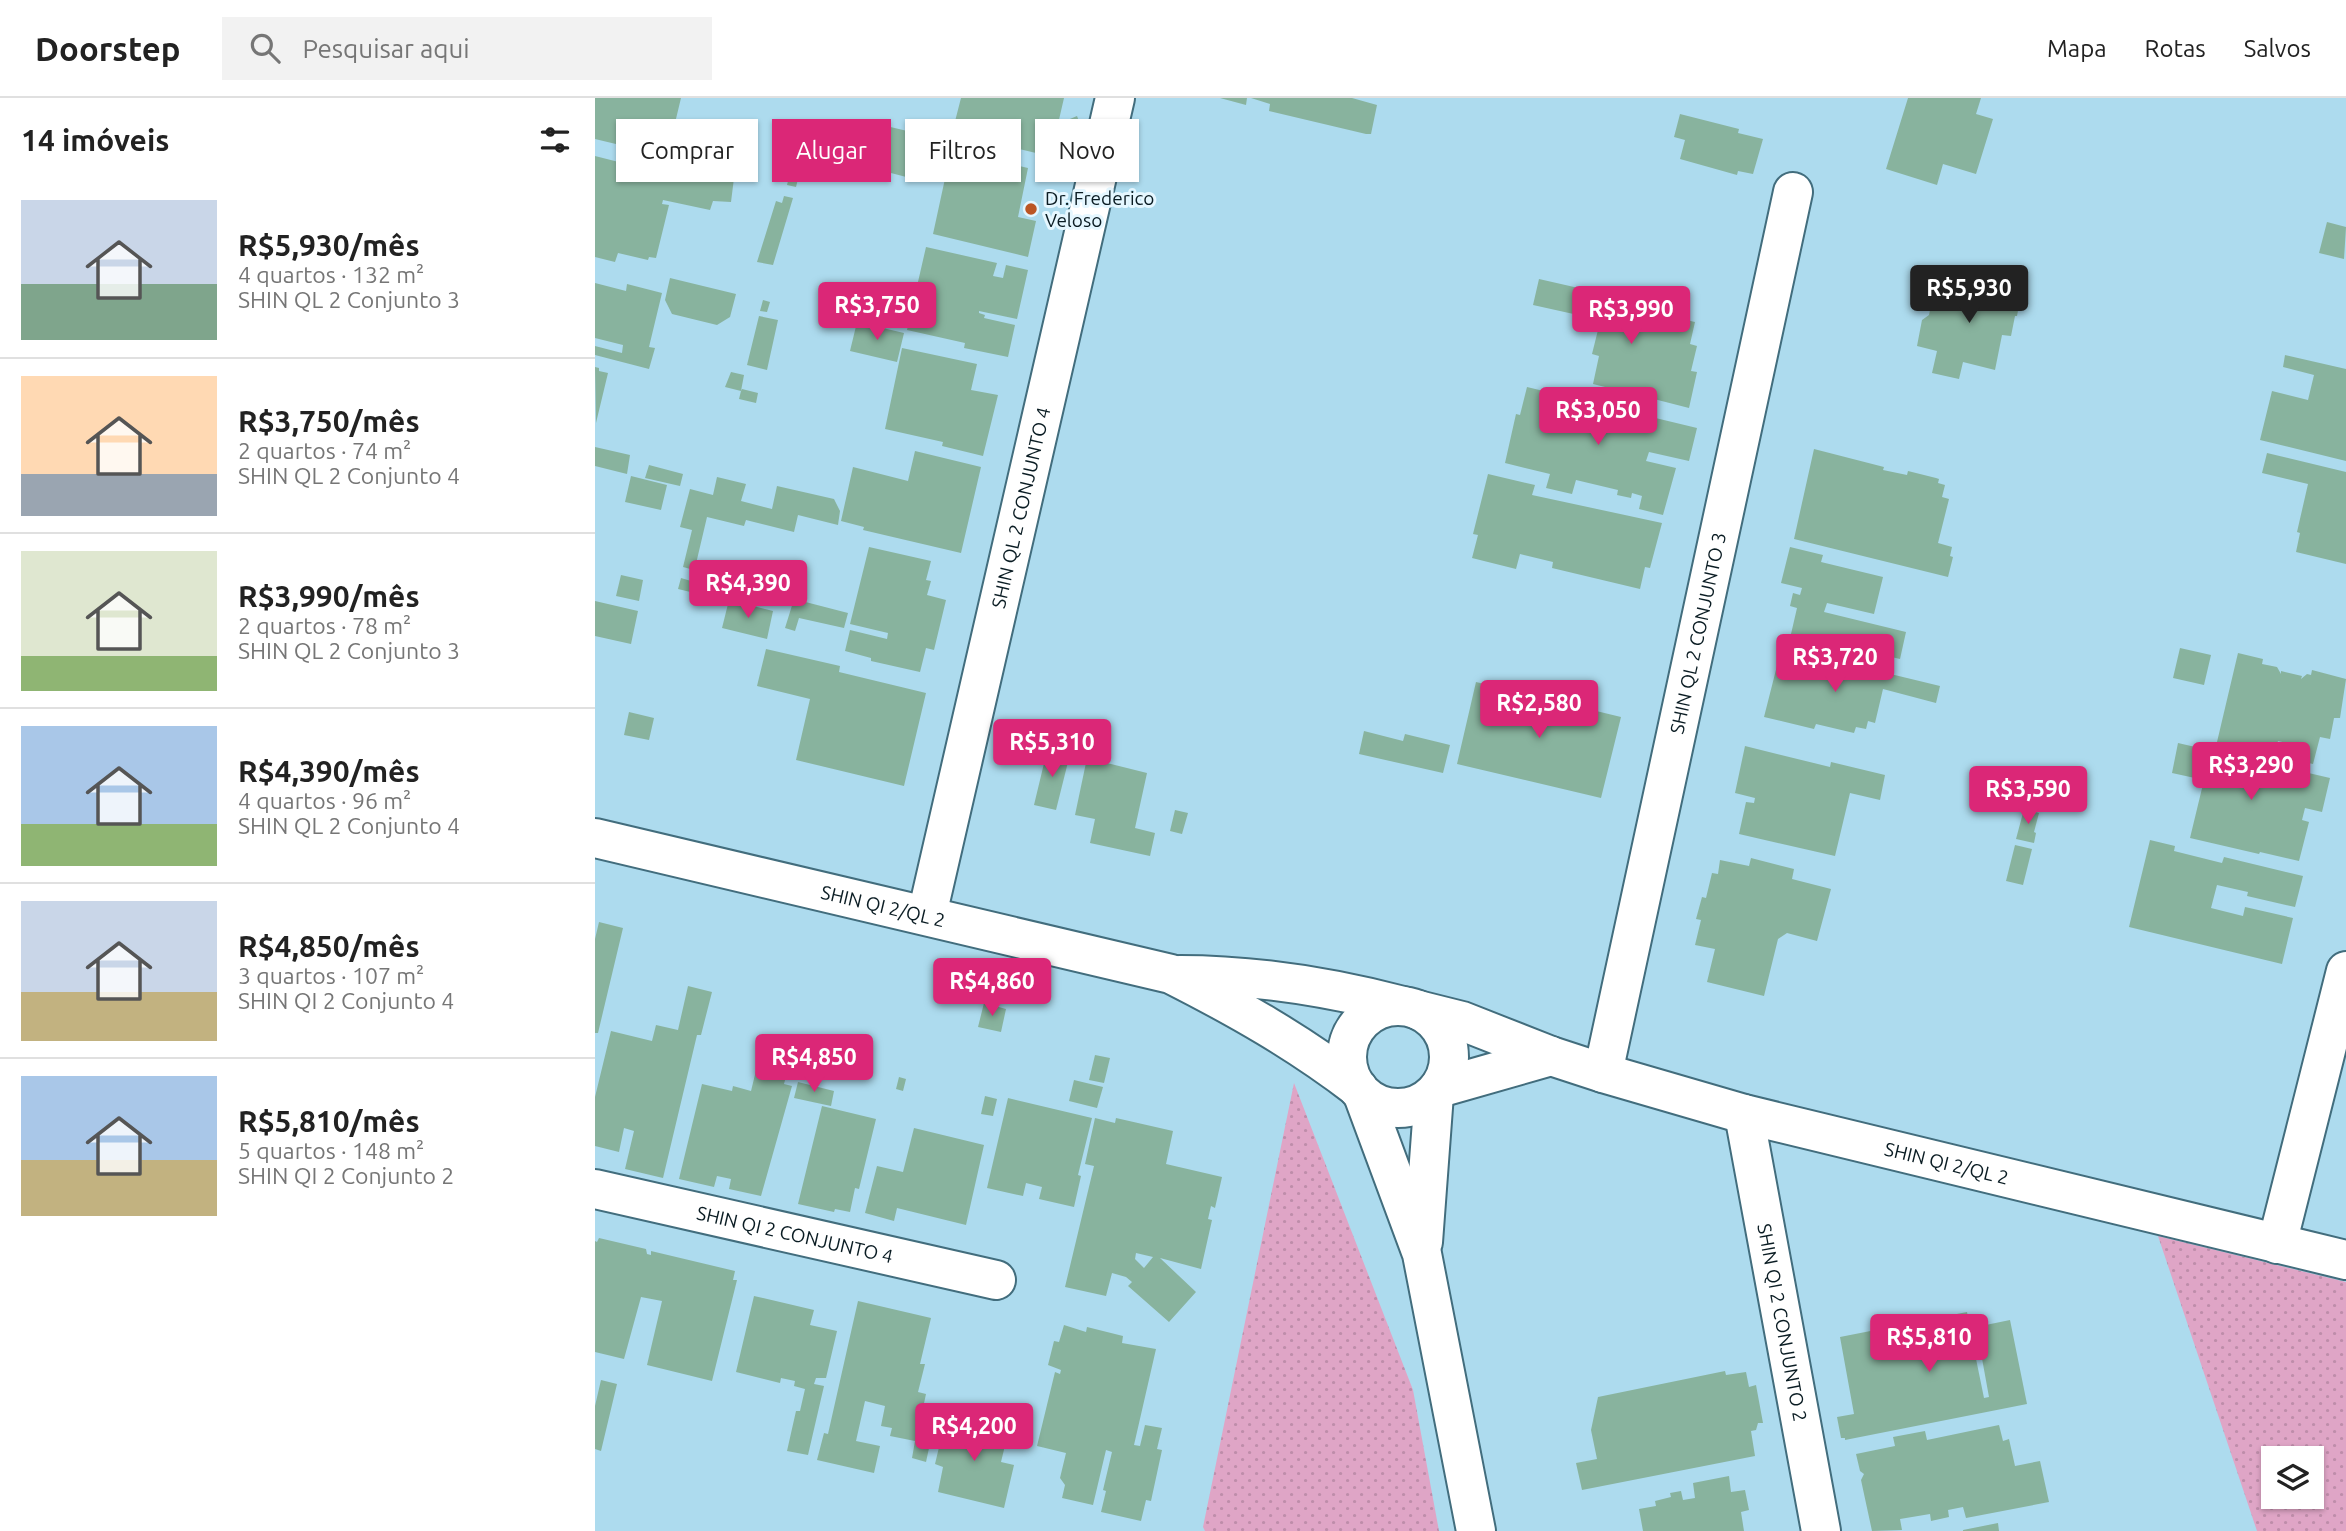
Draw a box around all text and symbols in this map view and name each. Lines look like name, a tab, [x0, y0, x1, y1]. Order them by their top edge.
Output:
search box	[222, 17, 712, 80]
icon: search	[246, 29, 284, 67]
text: Doorstep	[35, 30, 180, 67]
text: Pesquisar aqui	[302, 34, 470, 63]
text: Mapa	[2047, 35, 2107, 62]
text: Rotas	[2145, 35, 2206, 62]
text: Salvos	[2244, 35, 2311, 62]
chip: Comprar	[616, 119, 758, 182]
chip: Alugar	[772, 119, 891, 182]
chip: Filtros	[905, 119, 1021, 182]
chip: Novo	[1035, 119, 1139, 182]
icon: filters	[536, 121, 574, 159]
text: 14 imóveis	[21, 123, 169, 157]
place label: Dr. Frederico Veloso	[1045, 187, 1154, 231]
marker: Dr. Frederico Veloso	[1023, 201, 1039, 217]
icon: home	[77, 228, 161, 312]
text: R$5,930/mês	[238, 228, 420, 262]
text: 4 quartos · 132 m²	[238, 262, 424, 287]
pin: R$5,930	[1904, 266, 2034, 325]
text: R$5,930	[1926, 275, 2012, 300]
pin: R$3,750	[812, 282, 942, 342]
pin: R$3,990	[1566, 286, 1696, 346]
text: SHIN QL 2 Conjunto 3	[238, 287, 460, 312]
text: R$3,750	[834, 292, 920, 317]
text: R$3,990	[1588, 296, 1674, 321]
pin: R$3,050	[1533, 388, 1663, 447]
text: R$3,050	[1555, 397, 1641, 422]
icon: home	[77, 404, 161, 488]
text: R$3,750/mês	[238, 404, 420, 438]
street label: SHIN QL 2 CONJUNTO 4	[987, 405, 1055, 610]
text: 2 quartos · 74 m²	[238, 438, 411, 463]
text: SHIN QL 2 Conjunto 4	[238, 463, 460, 488]
street label: SHIN QL 2 CONJUNTO 3	[1665, 530, 1730, 736]
pin: R$4,390	[683, 560, 813, 620]
text: R$4,390	[705, 570, 791, 595]
icon: home	[77, 579, 161, 663]
text: R$3,990/mês	[238, 579, 420, 613]
text: 2 quartos · 78 m²	[238, 613, 411, 638]
pin: R$3,720	[1770, 634, 1900, 694]
text: SHIN QL 2 Conjunto 3	[238, 638, 460, 663]
text: R$3,720	[1792, 644, 1878, 669]
pin: R$2,580	[1474, 680, 1604, 740]
text: R$2,580	[1496, 690, 1582, 715]
pin: R$5,310	[987, 720, 1117, 779]
text: R$5,310	[1009, 729, 1095, 754]
pin: R$3,290	[2186, 742, 2316, 802]
text: R$3,290	[2208, 752, 2294, 777]
icon: home	[77, 754, 161, 838]
text: R$4,390/mês	[238, 754, 420, 788]
pin: R$3,590	[1963, 766, 2093, 826]
text: R$3,590	[1985, 776, 2071, 801]
text: 4 quartos · 96 m²	[238, 788, 411, 813]
text: SHIN QL 2 Conjunto 4	[238, 813, 460, 838]
street label: SHIN QI 2/QL 2	[819, 881, 947, 931]
icon: home	[77, 929, 161, 1013]
text: R$4,850/mês	[238, 929, 420, 963]
pin: R$4,860	[927, 958, 1057, 1018]
text: 3 quartos · 107 m²	[238, 963, 424, 988]
text: R$4,860	[949, 968, 1035, 993]
text: SHIN QI 2 Conjunto 4	[238, 988, 454, 1013]
pin: R$4,850	[749, 1034, 879, 1094]
text: R$4,850	[771, 1044, 857, 1069]
icon: home	[77, 1104, 161, 1188]
text: R$5,810/mês	[238, 1104, 420, 1138]
street label: SHIN QI 2/QL 2	[1882, 1137, 2011, 1189]
text: 5 quartos · 148 m²	[238, 1138, 424, 1163]
text: SHIN QI 2 Conjunto 2	[238, 1163, 454, 1188]
street label: SHIN QI 2 CONJUNTO 4	[695, 1201, 895, 1267]
street label: SHIN QI 2 CONJUNTO 2	[1753, 1222, 1812, 1423]
pin: R$5,810	[1864, 1314, 1994, 1374]
text: R$5,810	[1886, 1324, 1972, 1349]
pin: R$4,200	[909, 1404, 1039, 1463]
text: R$4,200	[931, 1413, 1017, 1438]
map controls	[2261, 1446, 2324, 1509]
button: layers	[2261, 1446, 2324, 1509]

